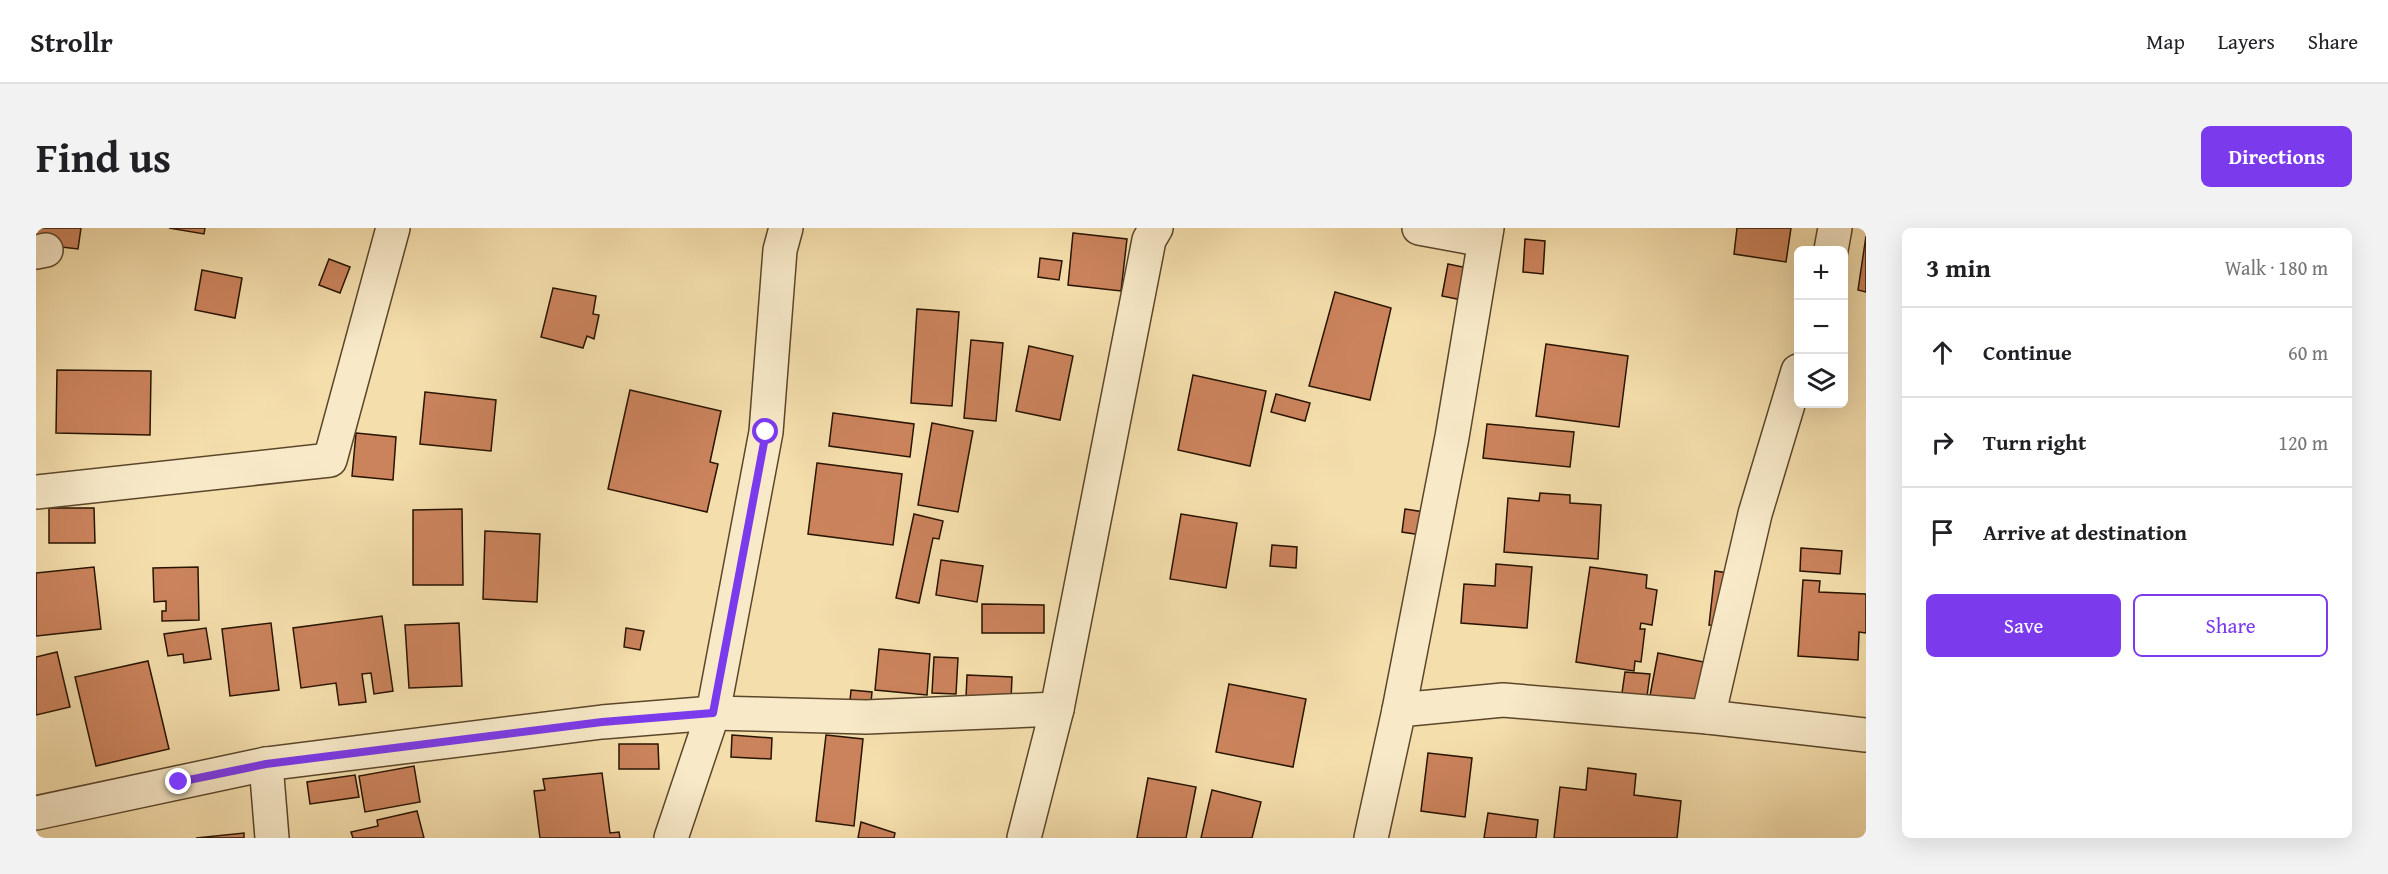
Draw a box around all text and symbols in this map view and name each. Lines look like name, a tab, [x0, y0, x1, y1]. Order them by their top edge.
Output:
text: Strollr	[30, 21, 113, 62]
text: Map	[2146, 26, 2185, 57]
text: Layers	[2218, 26, 2275, 57]
text: Share	[2308, 26, 2358, 57]
text: Find us	[36, 126, 171, 187]
button: Directions	[2201, 126, 2352, 187]
map controls	[1794, 246, 1848, 408]
button: +	[1794, 246, 1848, 300]
text: 3 min	[1926, 248, 1991, 287]
text: Walk · 180 m	[2225, 253, 2328, 282]
button: −	[1794, 300, 1848, 354]
icon: ahead	[1926, 336, 1959, 369]
text: Continue	[1983, 336, 2072, 368]
text: 60 m	[2288, 338, 2328, 367]
button: layers	[1794, 354, 1848, 408]
route start	[752, 418, 778, 444]
icon: right	[1926, 426, 1959, 459]
text: Turn right	[1983, 426, 2086, 458]
text: 120 m	[2278, 428, 2328, 457]
icon: arrive	[1926, 516, 1959, 549]
text: Arrive at destination	[1983, 516, 2187, 548]
button: Save	[1926, 594, 2121, 657]
button: Share	[2133, 594, 2328, 657]
route end	[165, 768, 191, 794]

